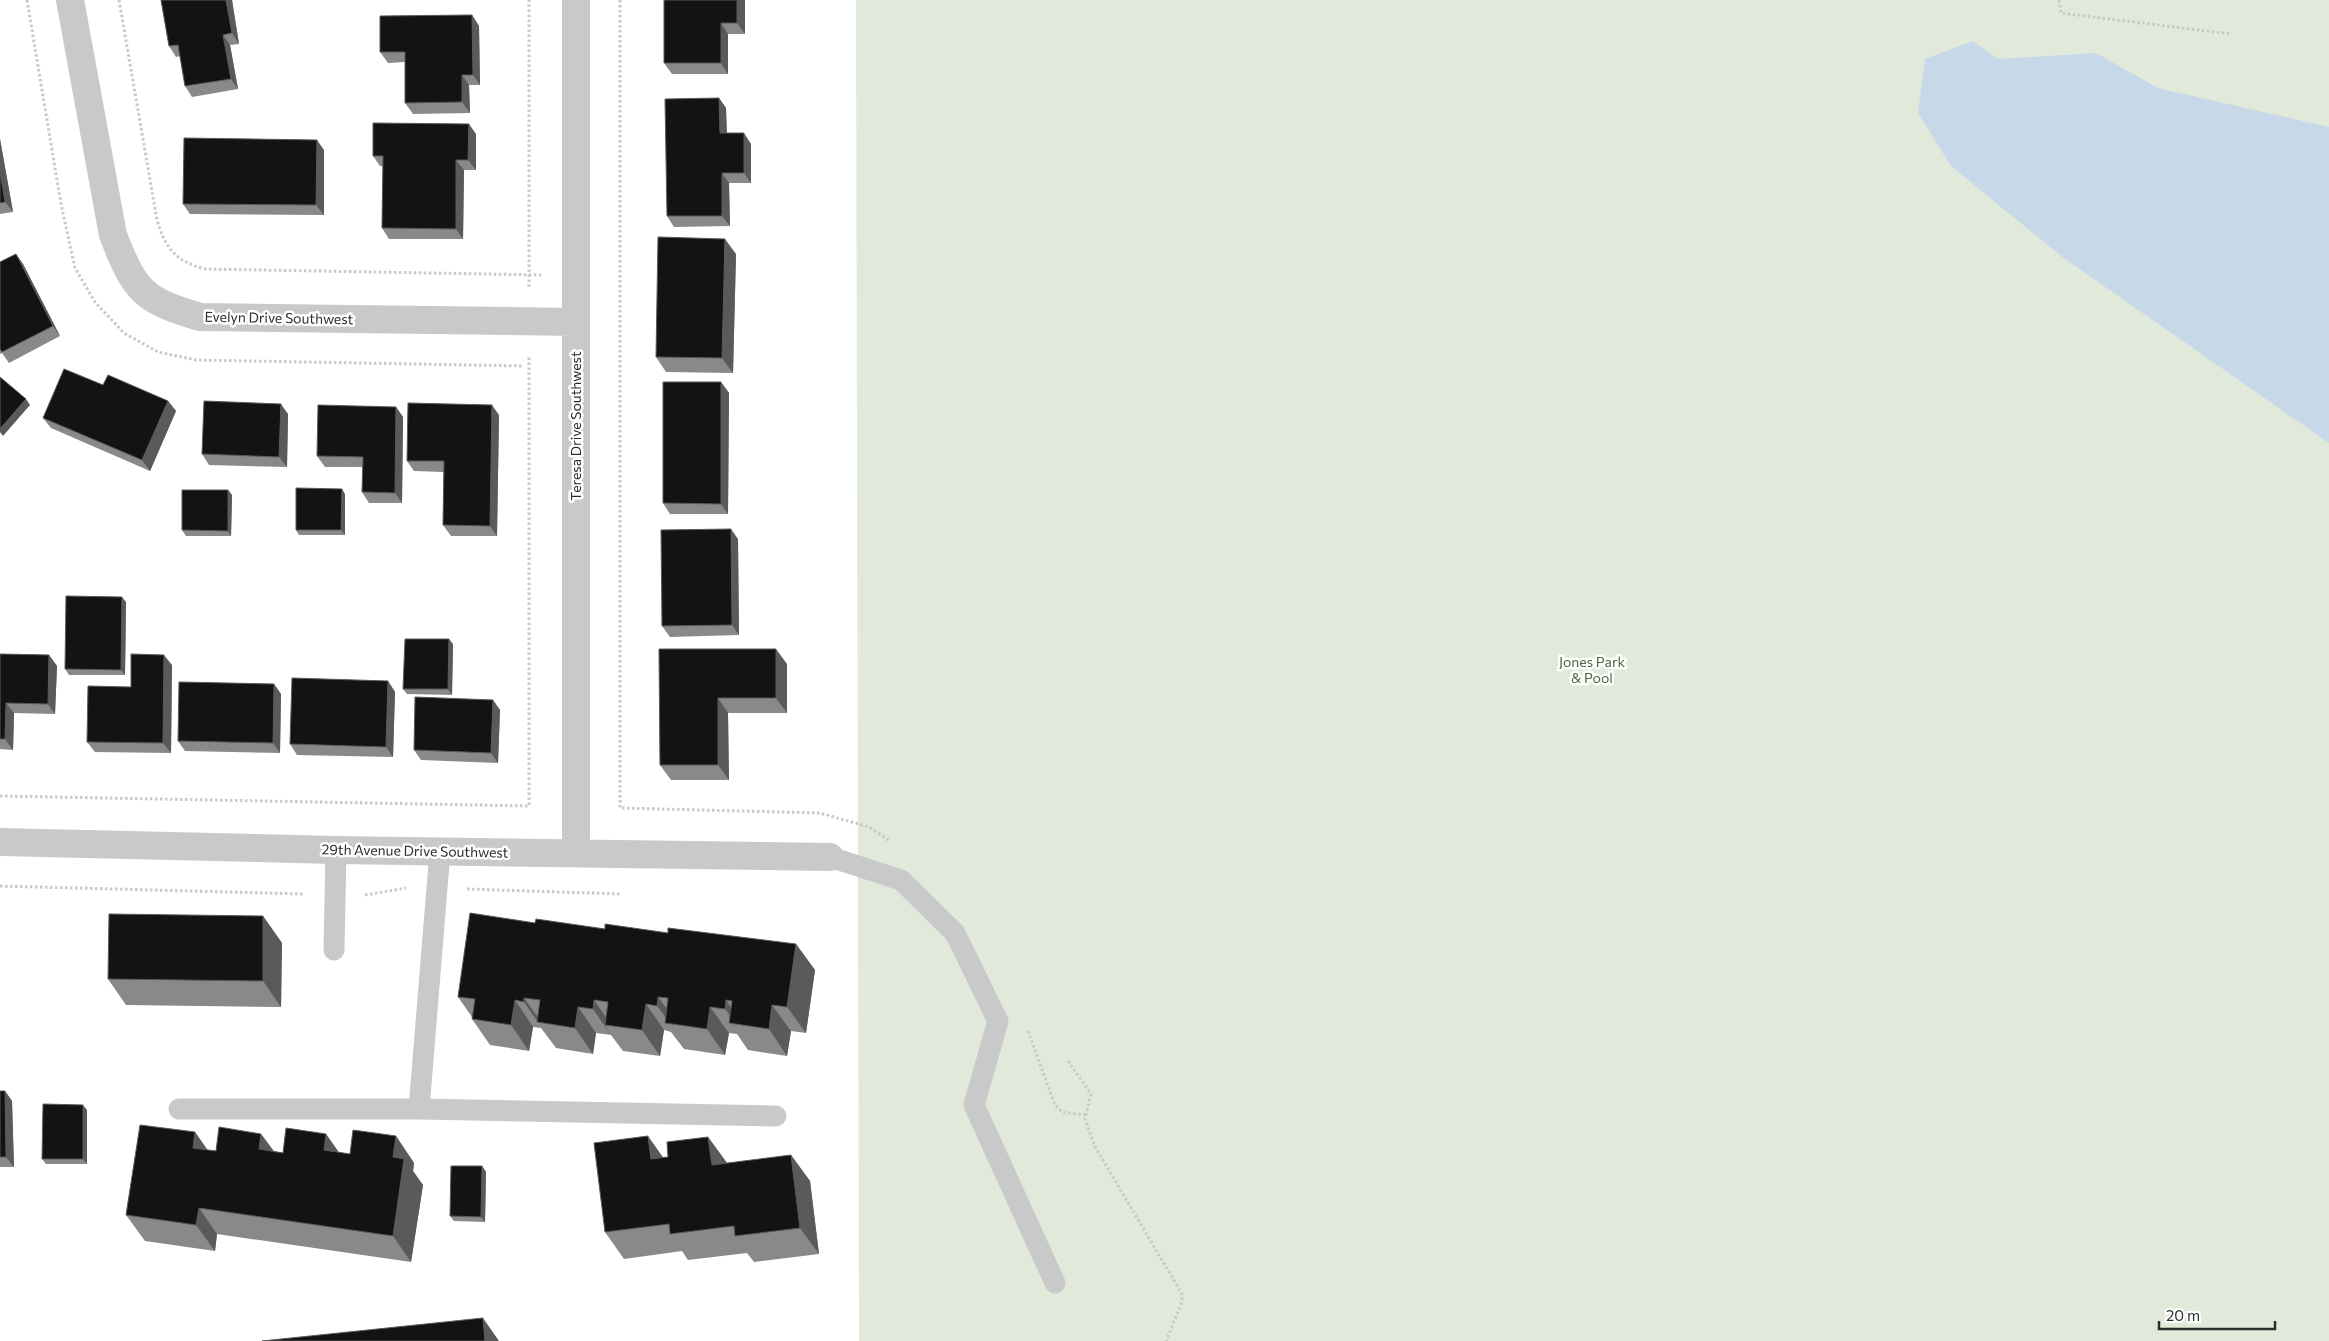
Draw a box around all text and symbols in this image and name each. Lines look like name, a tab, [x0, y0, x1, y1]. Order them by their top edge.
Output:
street label: Evelyn Drive Southwest	[204, 308, 354, 327]
street label: Teresa Drive Southwest	[567, 351, 584, 501]
park label: Jones Park & Pool	[1559, 653, 1626, 686]
street label: 29th Avenue Drive Southwest	[321, 840, 509, 861]
scale bar	[2159, 1298, 2275, 1330]
text: 20 m	[2166, 1306, 2200, 1324]

